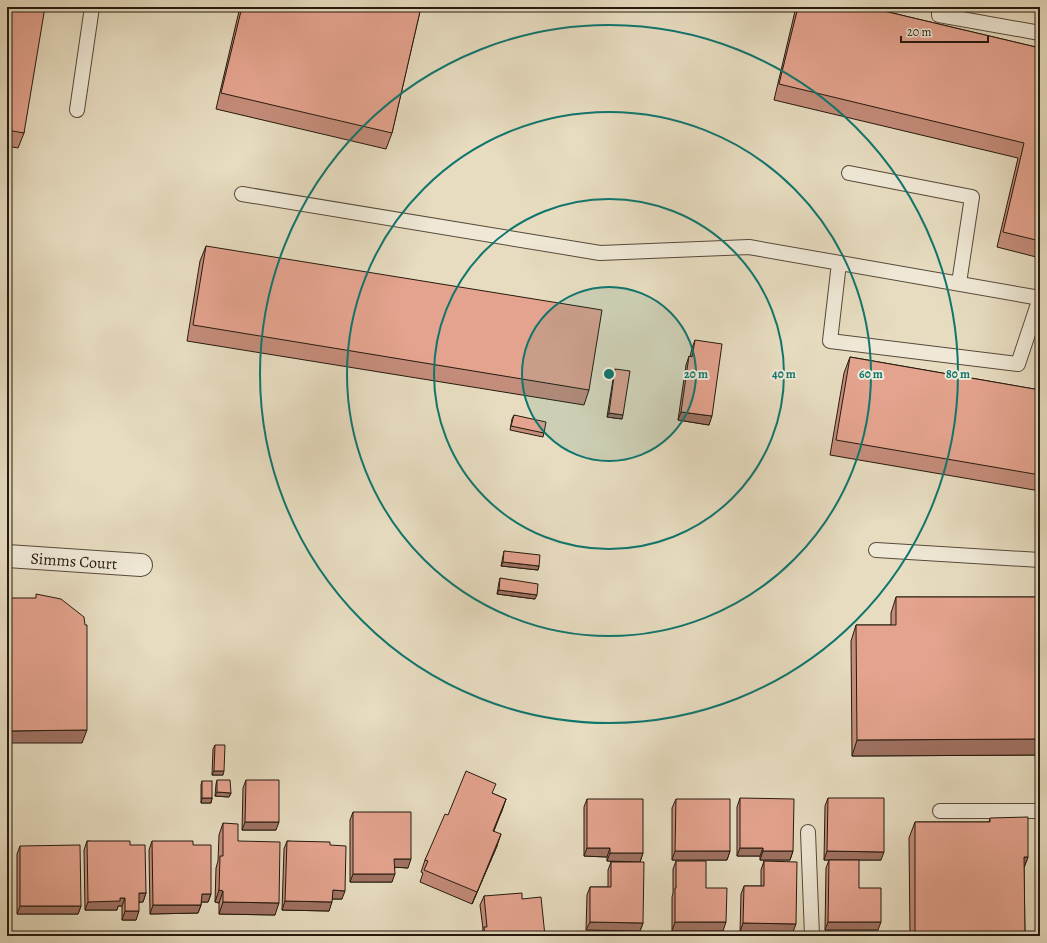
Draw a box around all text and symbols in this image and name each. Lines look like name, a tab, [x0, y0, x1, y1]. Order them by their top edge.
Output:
scale bar	[901, 18, 988, 44]
text: 20 m	[907, 24, 931, 40]
text: 20 m	[684, 366, 708, 382]
text: 40 m	[772, 366, 796, 382]
text: 60 m	[859, 366, 883, 382]
text: 80 m	[946, 366, 970, 382]
centre of rings	[602, 367, 616, 381]
street label: Simms Court	[30, 548, 118, 575]

